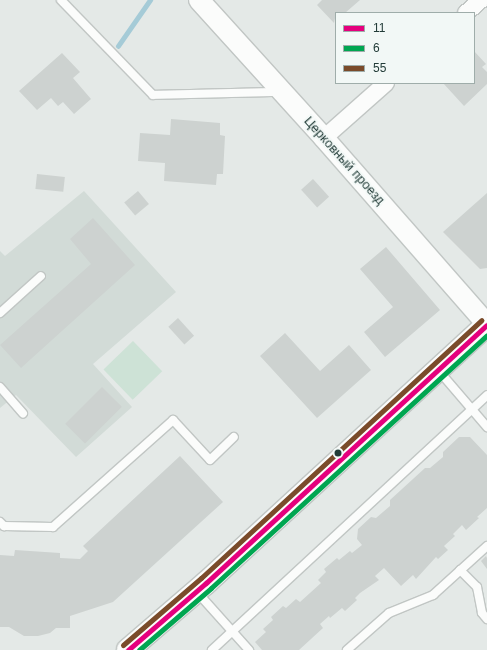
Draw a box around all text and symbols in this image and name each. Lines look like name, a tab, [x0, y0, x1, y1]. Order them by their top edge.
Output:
legend	[335, 12, 475, 84]
text: 11	[373, 21, 385, 35]
text: 6	[373, 41, 380, 55]
text: 55	[373, 61, 386, 75]
street label: Церковный проезд	[300, 114, 388, 208]
unlabelled marker	[333, 448, 343, 458]

